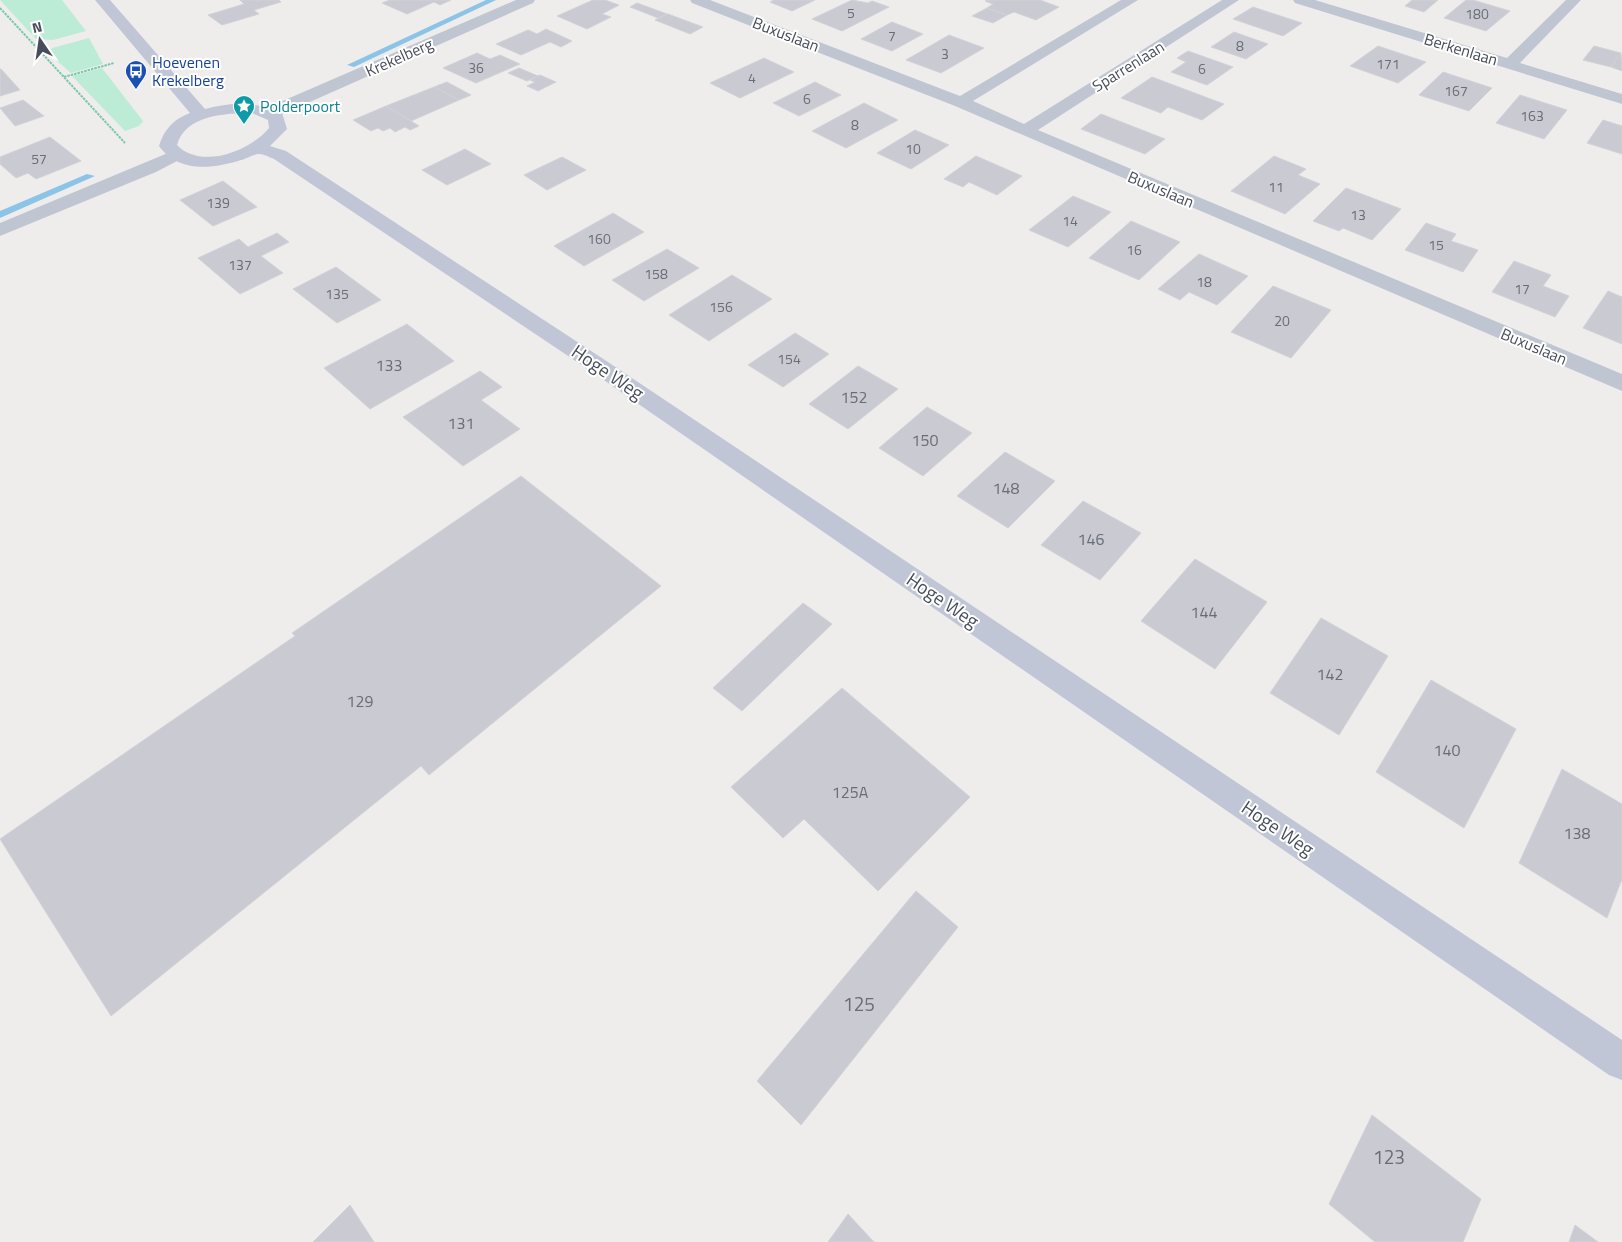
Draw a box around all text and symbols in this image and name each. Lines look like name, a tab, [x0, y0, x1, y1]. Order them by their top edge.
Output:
house number: 5	[847, 2, 855, 23]
house number: 180	[1465, 3, 1489, 24]
street label: Buxuslaan	[749, 10, 823, 58]
north arrow	[15, 15, 65, 65]
text: N	[30, 16, 44, 38]
house number: 7	[888, 25, 896, 46]
street label: Berkenlaan	[1421, 26, 1501, 72]
street label: Krekelberg	[361, 31, 437, 83]
street label: Sparrenlaan	[1087, 34, 1169, 98]
house number: 8	[1236, 35, 1244, 56]
house number: 3	[941, 43, 949, 64]
place label: Hoevenen Krekelberg	[152, 50, 224, 92]
house number: 171	[1376, 53, 1400, 74]
house number: 36	[468, 57, 484, 78]
house number: 6	[1198, 58, 1206, 79]
bus stop icon: Hoevenen Krekelberg	[124, 59, 148, 90]
house number: 4	[748, 67, 756, 88]
house number: 167	[1444, 80, 1468, 101]
house number: 6	[803, 88, 811, 109]
place icon: Polderpoort	[232, 94, 256, 125]
place label: Polderpoort	[260, 94, 341, 118]
house number: 163	[1520, 105, 1544, 126]
house number: 8	[851, 114, 859, 135]
house number: 10	[905, 138, 921, 159]
house number: 57	[31, 148, 47, 169]
street label: Buxuslaan	[1124, 164, 1198, 214]
house number: 11	[1268, 176, 1284, 197]
house number: 139	[206, 192, 230, 213]
house number: 13	[1350, 204, 1366, 225]
house number: 14	[1062, 210, 1078, 231]
house number: 160	[587, 228, 611, 249]
house number: 15	[1428, 234, 1444, 255]
house number: 16	[1126, 239, 1142, 260]
house number: 137	[228, 254, 252, 275]
house number: 158	[644, 263, 668, 284]
house number: 18	[1196, 271, 1212, 292]
house number: 17	[1514, 278, 1530, 299]
house number: 135	[325, 283, 349, 304]
house number: 156	[709, 296, 733, 317]
house number: 20	[1274, 310, 1290, 331]
street label: Buxuslaan	[1497, 321, 1571, 371]
street label: Hoge Weg	[566, 337, 651, 407]
house number: 154	[777, 348, 801, 369]
house number: 133	[376, 353, 402, 377]
house number: 152	[841, 385, 867, 409]
house number: 131	[448, 411, 474, 435]
house number: 150	[912, 428, 938, 452]
house number: 148	[993, 476, 1019, 500]
house number: 146	[1078, 527, 1104, 551]
street label: Hoge Weg	[901, 565, 986, 635]
house number: 144	[1191, 600, 1217, 624]
house number: 142	[1317, 662, 1343, 686]
house number: 129	[347, 689, 373, 713]
house number: 140	[1434, 738, 1460, 762]
house number: 125A	[832, 780, 869, 804]
street label: Hoge Weg	[1236, 793, 1321, 863]
house number: 138	[1564, 821, 1590, 845]
house number: 125	[843, 989, 875, 1018]
house number: 123	[1373, 1142, 1405, 1171]

